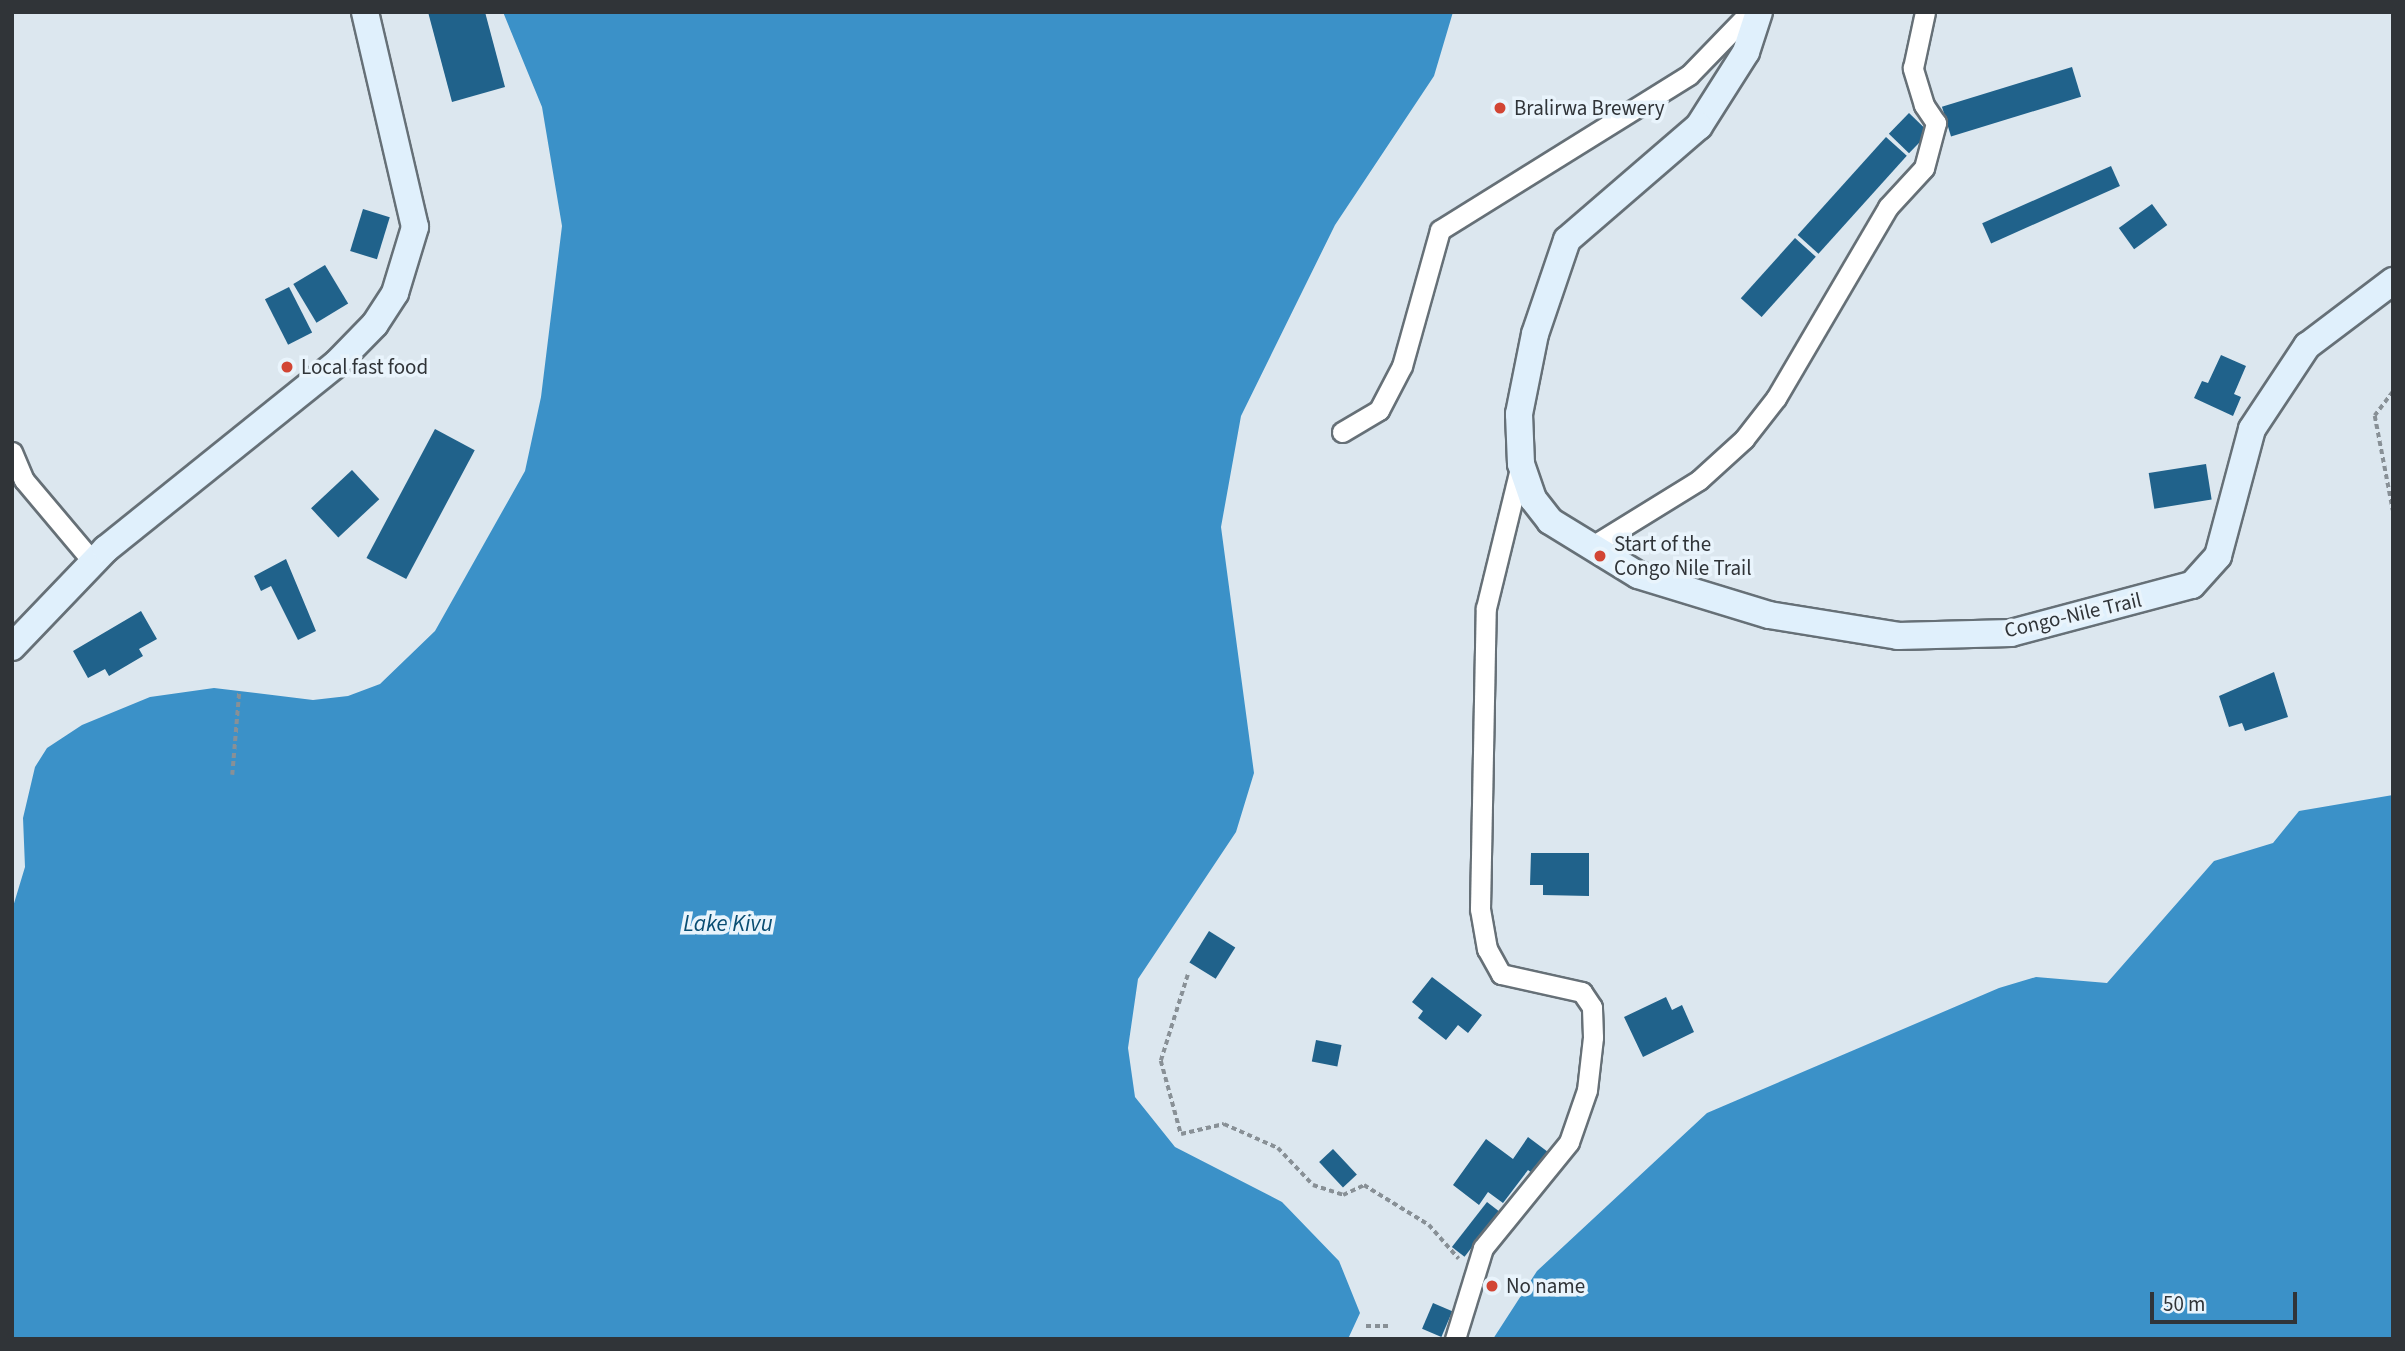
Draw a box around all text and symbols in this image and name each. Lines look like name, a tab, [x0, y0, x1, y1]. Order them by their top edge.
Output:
place label: Bralirwa Brewery	[1514, 95, 1665, 121]
marker: Bralirwa Brewery	[1492, 100, 1508, 116]
place label: Local fast food	[301, 354, 428, 380]
marker: Local fast food	[279, 359, 295, 375]
place label: Start of the Congo Nile Trail	[1614, 531, 1752, 581]
marker: Start of the Congo Nile Trail	[1592, 548, 1608, 564]
street label: Congo-Nile Trail	[2002, 587, 2144, 643]
water label: Lake Kivu	[683, 910, 773, 938]
place label: No name	[1506, 1273, 1585, 1299]
marker: No name	[1484, 1278, 1500, 1294]
scale bar	[2153, 1278, 2300, 1322]
text: 50 m	[2163, 1289, 2205, 1319]

